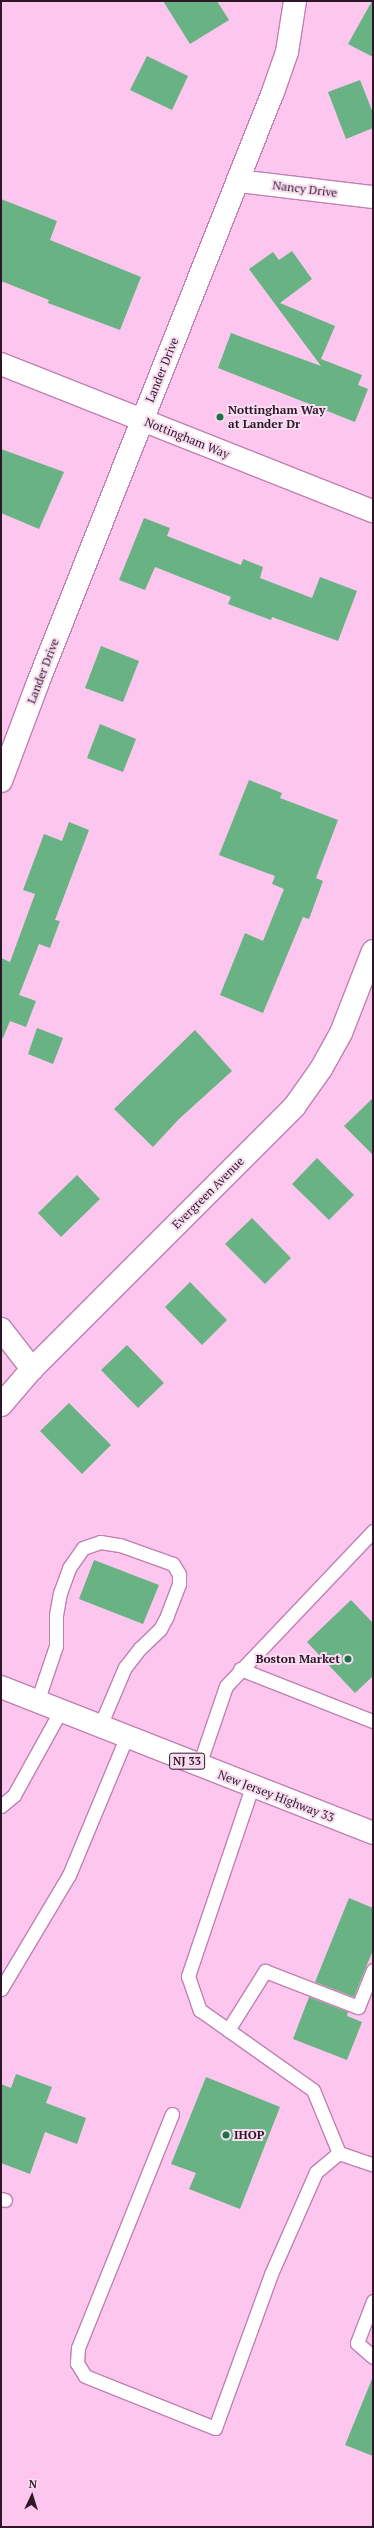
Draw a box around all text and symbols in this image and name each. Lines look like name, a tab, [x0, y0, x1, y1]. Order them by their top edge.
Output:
street label: Nancy Drive	[272, 178, 338, 200]
street label: Lander Drive	[142, 335, 182, 405]
place label: Nottingham Way at Lander Dr	[228, 403, 325, 431]
marker: Nottingham Way at Lander Dr	[215, 412, 225, 422]
street label: Nottingham Way	[143, 414, 231, 462]
street label: Lander Drive	[24, 636, 62, 706]
street label: Evergreen Avenue	[169, 1154, 247, 1232]
place label: Boston Market	[256, 1652, 340, 1666]
marker: Boston Market	[343, 1654, 353, 1664]
road number: NJ 33	[169, 1752, 205, 1770]
street label: New Jersey Highway 33	[216, 1767, 336, 1825]
place label: IHOP	[234, 2128, 264, 2142]
marker: IHOP	[221, 2130, 231, 2140]
north arrow	[12, 2476, 52, 2516]
text: N	[28, 2477, 37, 2491]

